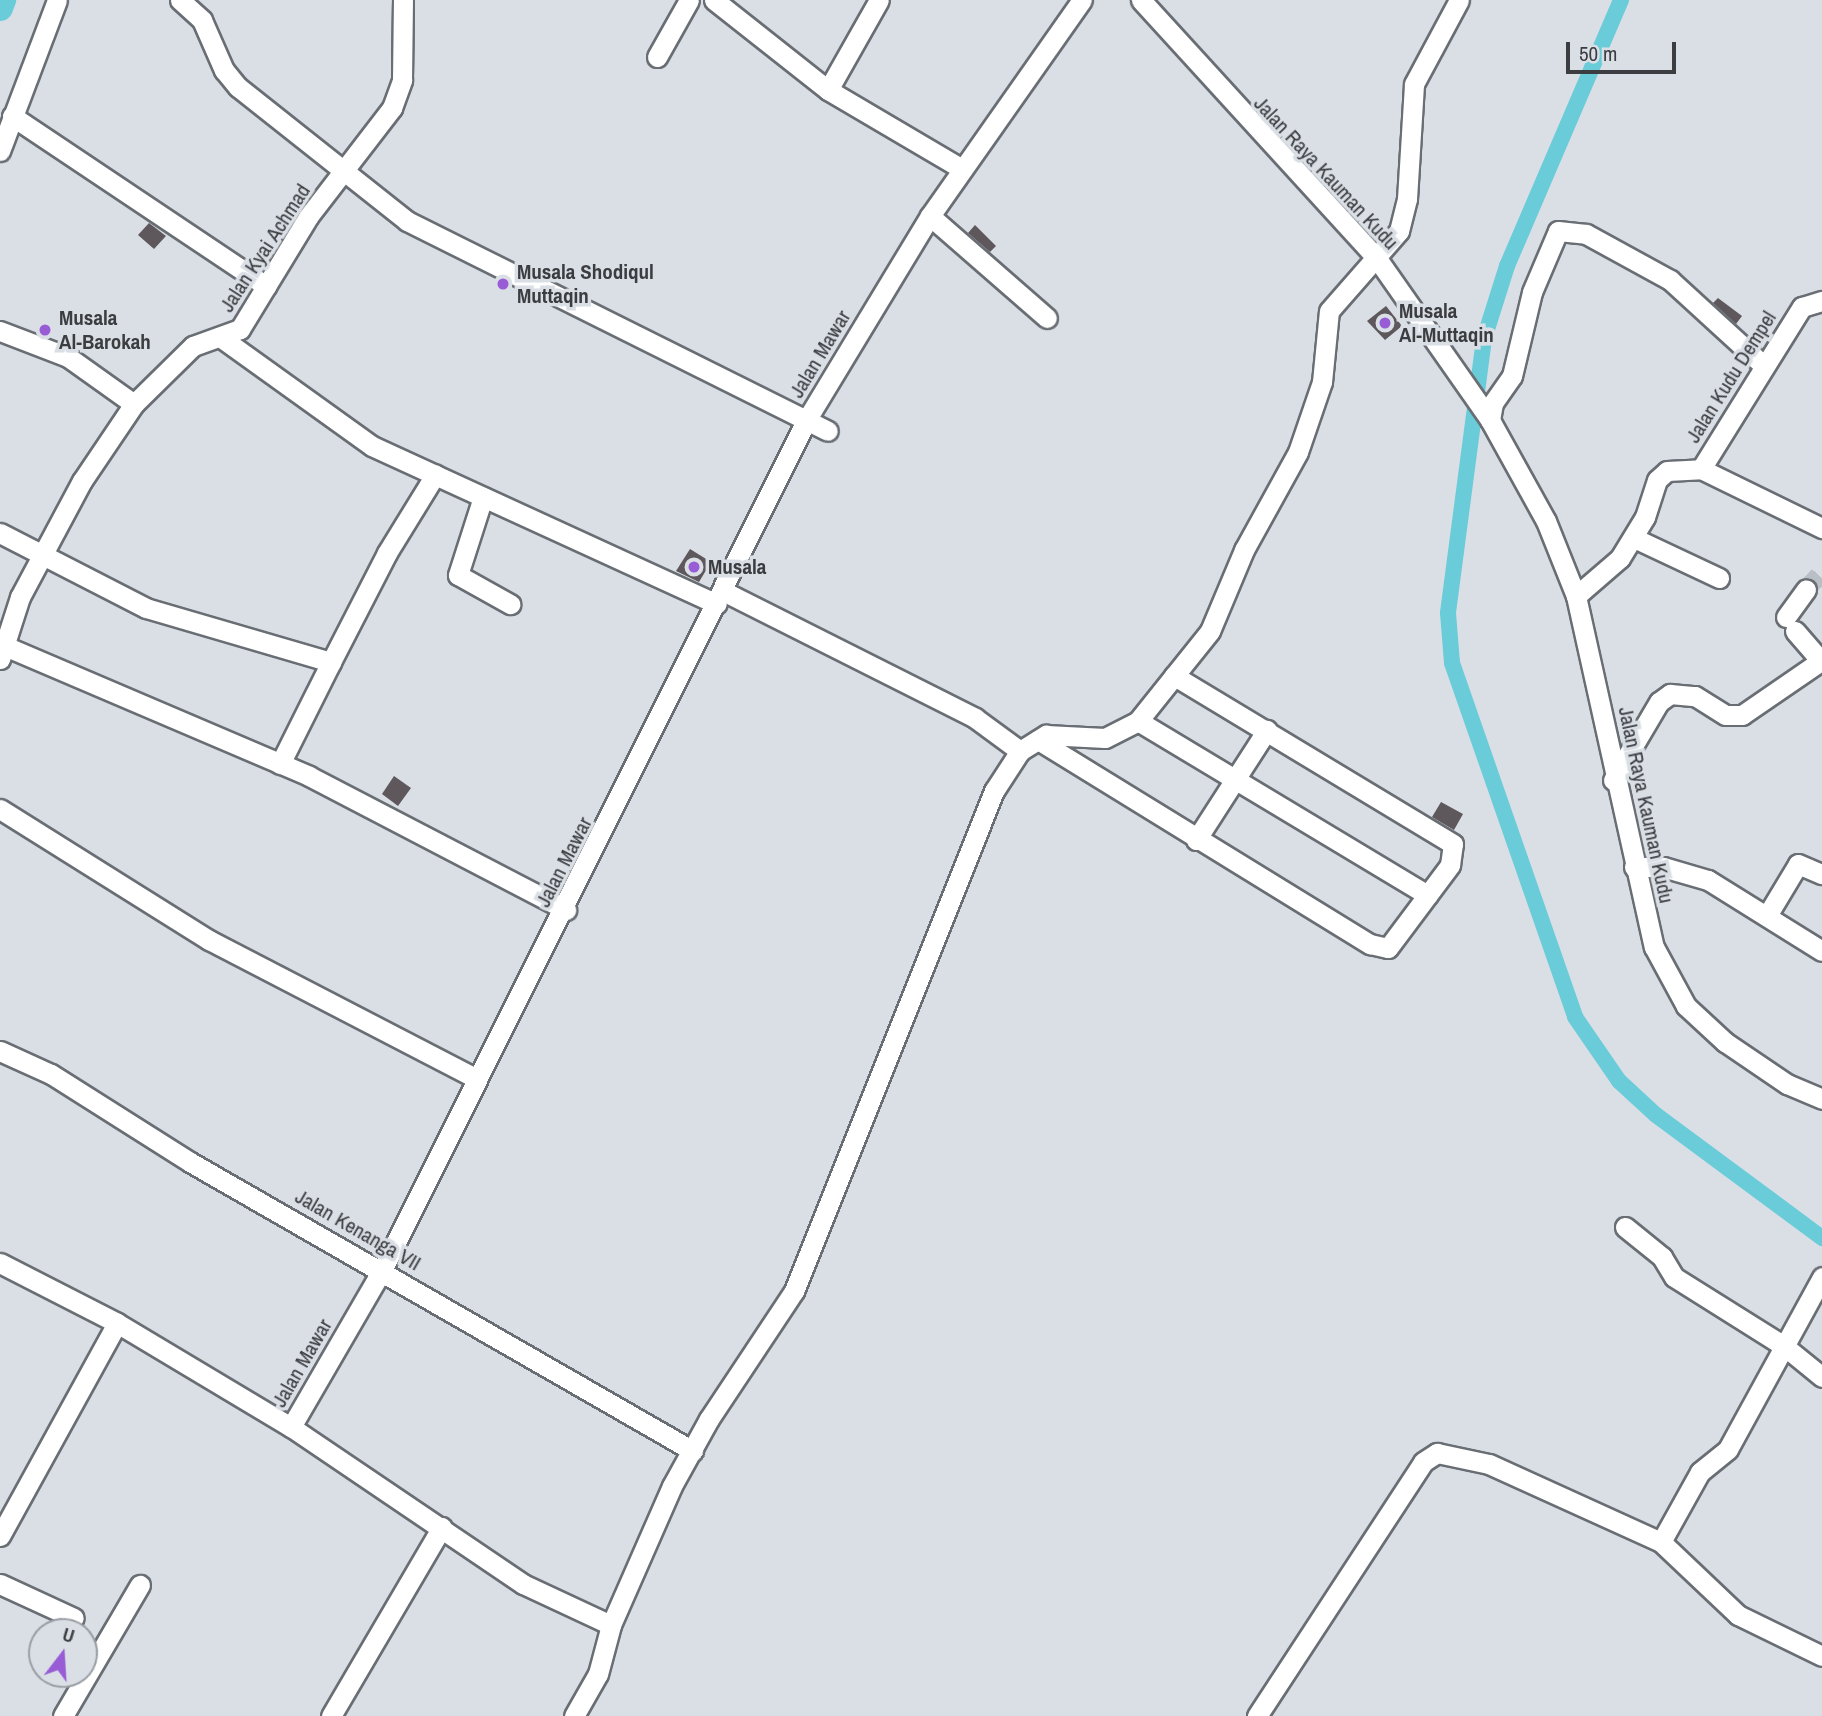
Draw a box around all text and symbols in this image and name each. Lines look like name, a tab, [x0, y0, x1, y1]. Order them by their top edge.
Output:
scale bar	[1570, 28, 1680, 72]
text: 50 m	[1579, 39, 1617, 68]
street label: Jalan Raya Kauman Kudu	[1249, 91, 1403, 255]
street label: Jalan Kyai Achmad	[214, 179, 316, 317]
place label: Musala Shodiqul Muttaqin	[517, 259, 654, 309]
marker: Musala Shodiqul Muttaqin	[495, 276, 511, 292]
place label: Musala Al-Muttaqin	[1399, 298, 1494, 348]
place label: Musala Al-Barokah	[59, 305, 151, 355]
street label: Jalan Mawar	[784, 306, 856, 402]
street label: Jalan Kudu Dempel	[1680, 307, 1782, 447]
marker: Musala Al-Muttaqin	[1377, 315, 1393, 331]
marker: Musala Al-Barokah	[37, 322, 53, 338]
place label: Musala	[708, 554, 766, 580]
marker: Musala	[686, 559, 702, 575]
street label: Jalan Raya Kauman Kudu	[1613, 705, 1679, 905]
street label: Jalan Mawar	[531, 813, 597, 911]
street label: Jalan Kenanga VII	[291, 1184, 425, 1276]
street label: Jalan Mawar	[267, 1314, 337, 1412]
north arrow	[28, 1618, 98, 1688]
text: U	[59, 1621, 78, 1649]

